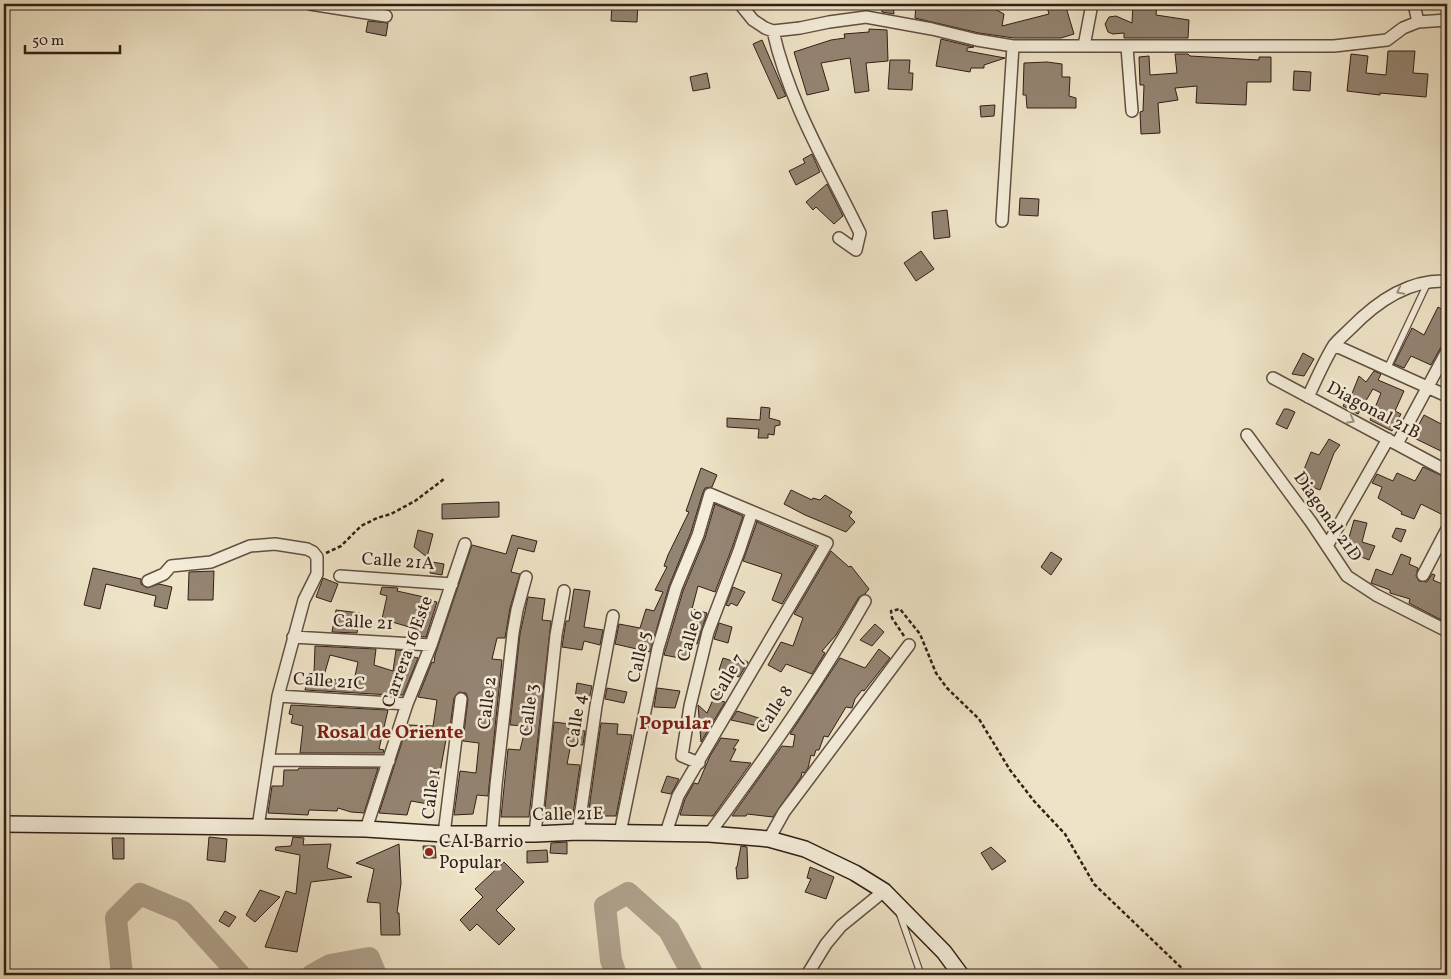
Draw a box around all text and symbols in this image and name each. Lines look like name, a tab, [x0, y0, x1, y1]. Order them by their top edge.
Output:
scale bar	[25, 22, 120, 54]
text: 50 m	[32, 31, 64, 52]
one-way arrow	[1396, 285, 1405, 295]
street label: Diagonal 21B	[1322, 376, 1424, 446]
one-way arrow	[1346, 413, 1355, 423]
street label: Diagonal 21D	[1287, 467, 1367, 567]
street label: Calle 21A	[361, 547, 436, 577]
street label: Carrera 16 Este	[376, 593, 440, 711]
street label: Calle 6	[672, 607, 710, 665]
street label: Calle 21	[332, 609, 394, 637]
street label: Calle 5	[622, 629, 658, 685]
street label: Calle 7	[704, 649, 752, 707]
street label: Calle 21C	[292, 667, 366, 697]
street label: Calle 2	[472, 675, 504, 731]
street label: Calle 8	[750, 681, 800, 739]
street label: Calle 3	[514, 682, 546, 738]
street label: Calle 4	[560, 692, 594, 750]
district label: Popular	[639, 711, 711, 737]
district label: Rosal de Oriente	[317, 720, 464, 746]
street label: Calle 1	[417, 767, 447, 821]
street label: Calle 21E	[532, 802, 604, 828]
place label: CAI Barrio Popular	[439, 830, 523, 876]
marker: CAI Barrio Popular	[423, 846, 435, 858]

